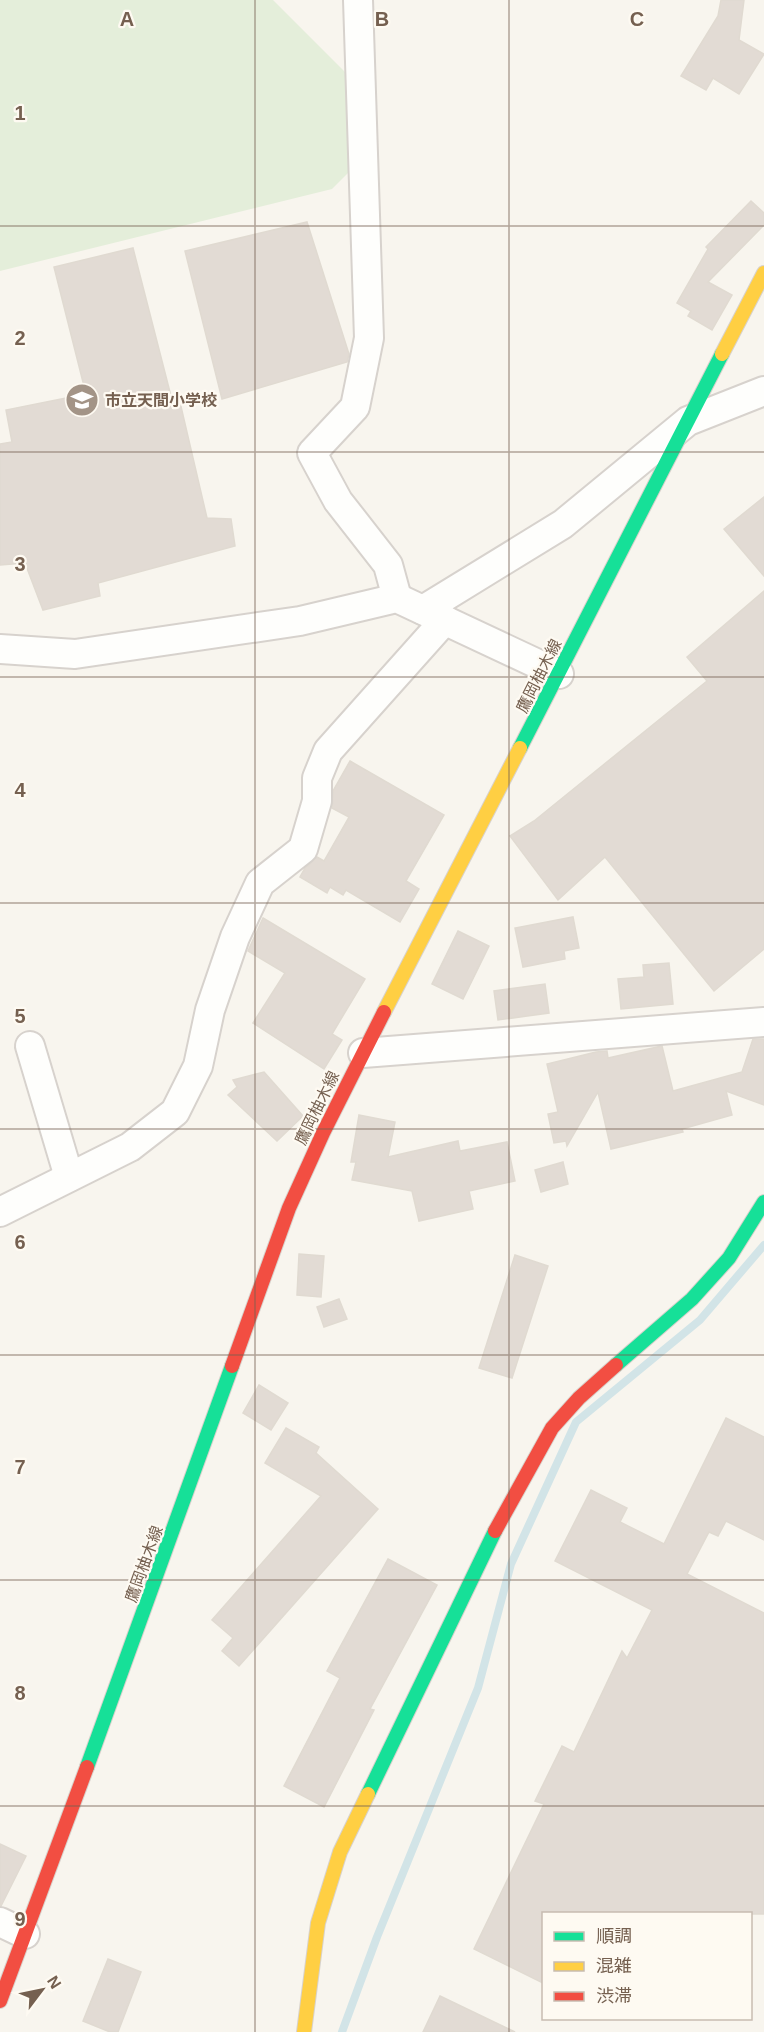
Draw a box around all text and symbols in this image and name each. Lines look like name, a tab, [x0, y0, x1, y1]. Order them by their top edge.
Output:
text: A	[120, 8, 134, 30]
text: B	[375, 8, 389, 30]
text: C	[630, 8, 644, 30]
text: 1	[14, 102, 26, 124]
text: 2	[14, 327, 26, 349]
school or university icon: 市立天間小学校	[64, 382, 100, 418]
place label: 市立天間小学校	[105, 392, 217, 409]
text: 3	[14, 553, 26, 575]
street label: 鷹岡柚木線	[513, 636, 565, 716]
text: 4	[14, 779, 26, 801]
text: 5	[14, 1005, 26, 1027]
street label: 鷹岡柚木線	[292, 1068, 342, 1148]
text: 6	[14, 1231, 26, 1253]
text: 7	[14, 1456, 26, 1478]
street label: 鷹岡柚木線	[122, 1523, 166, 1605]
text: 8	[14, 1682, 26, 1704]
text: 9	[14, 1908, 26, 1930]
legend	[542, 1912, 752, 2020]
text: 順調	[596, 1926, 632, 1946]
text: 混雑	[596, 1956, 632, 1976]
north arrow	[12, 1960, 72, 2020]
text: N	[44, 1973, 65, 1992]
text: 渋滞	[596, 1986, 632, 2006]

